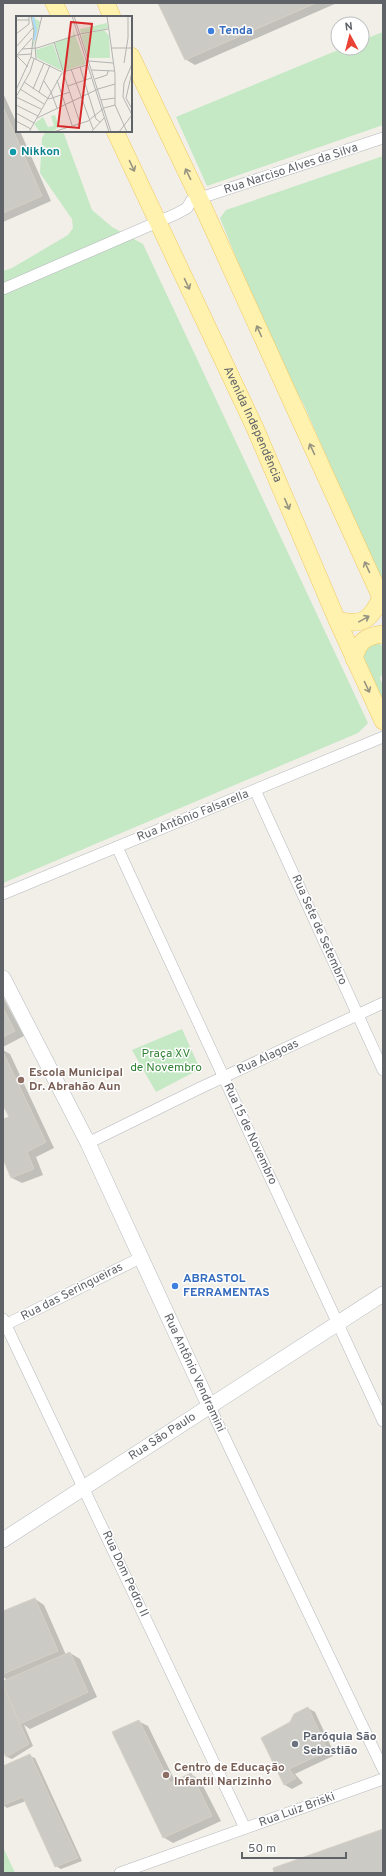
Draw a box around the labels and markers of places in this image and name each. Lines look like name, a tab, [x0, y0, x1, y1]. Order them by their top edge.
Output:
place label: Tenda	[219, 23, 253, 39]
marker: Tenda	[206, 26, 216, 36]
place label: Nikkon	[21, 144, 60, 160]
marker: Nikkon	[8, 147, 18, 157]
place label: Escola Municipal Dr. Abrahão Aun	[29, 1065, 123, 1095]
marker: Escola Municipal Dr. Abrahão Aun	[16, 1075, 26, 1085]
place label: ABRASTOL FERRAMENTAS	[183, 1271, 270, 1301]
marker: ABRASTOL FERRAMENTAS	[170, 1281, 180, 1291]
place label: Paróquia São Sebastião	[303, 1729, 377, 1759]
marker: Paróquia São Sebastião	[290, 1739, 300, 1749]
place label: Centro de Educação Infantil Narizinho	[174, 1760, 285, 1790]
marker: Centro de Educação Infantil Narizinho	[161, 1770, 171, 1780]

